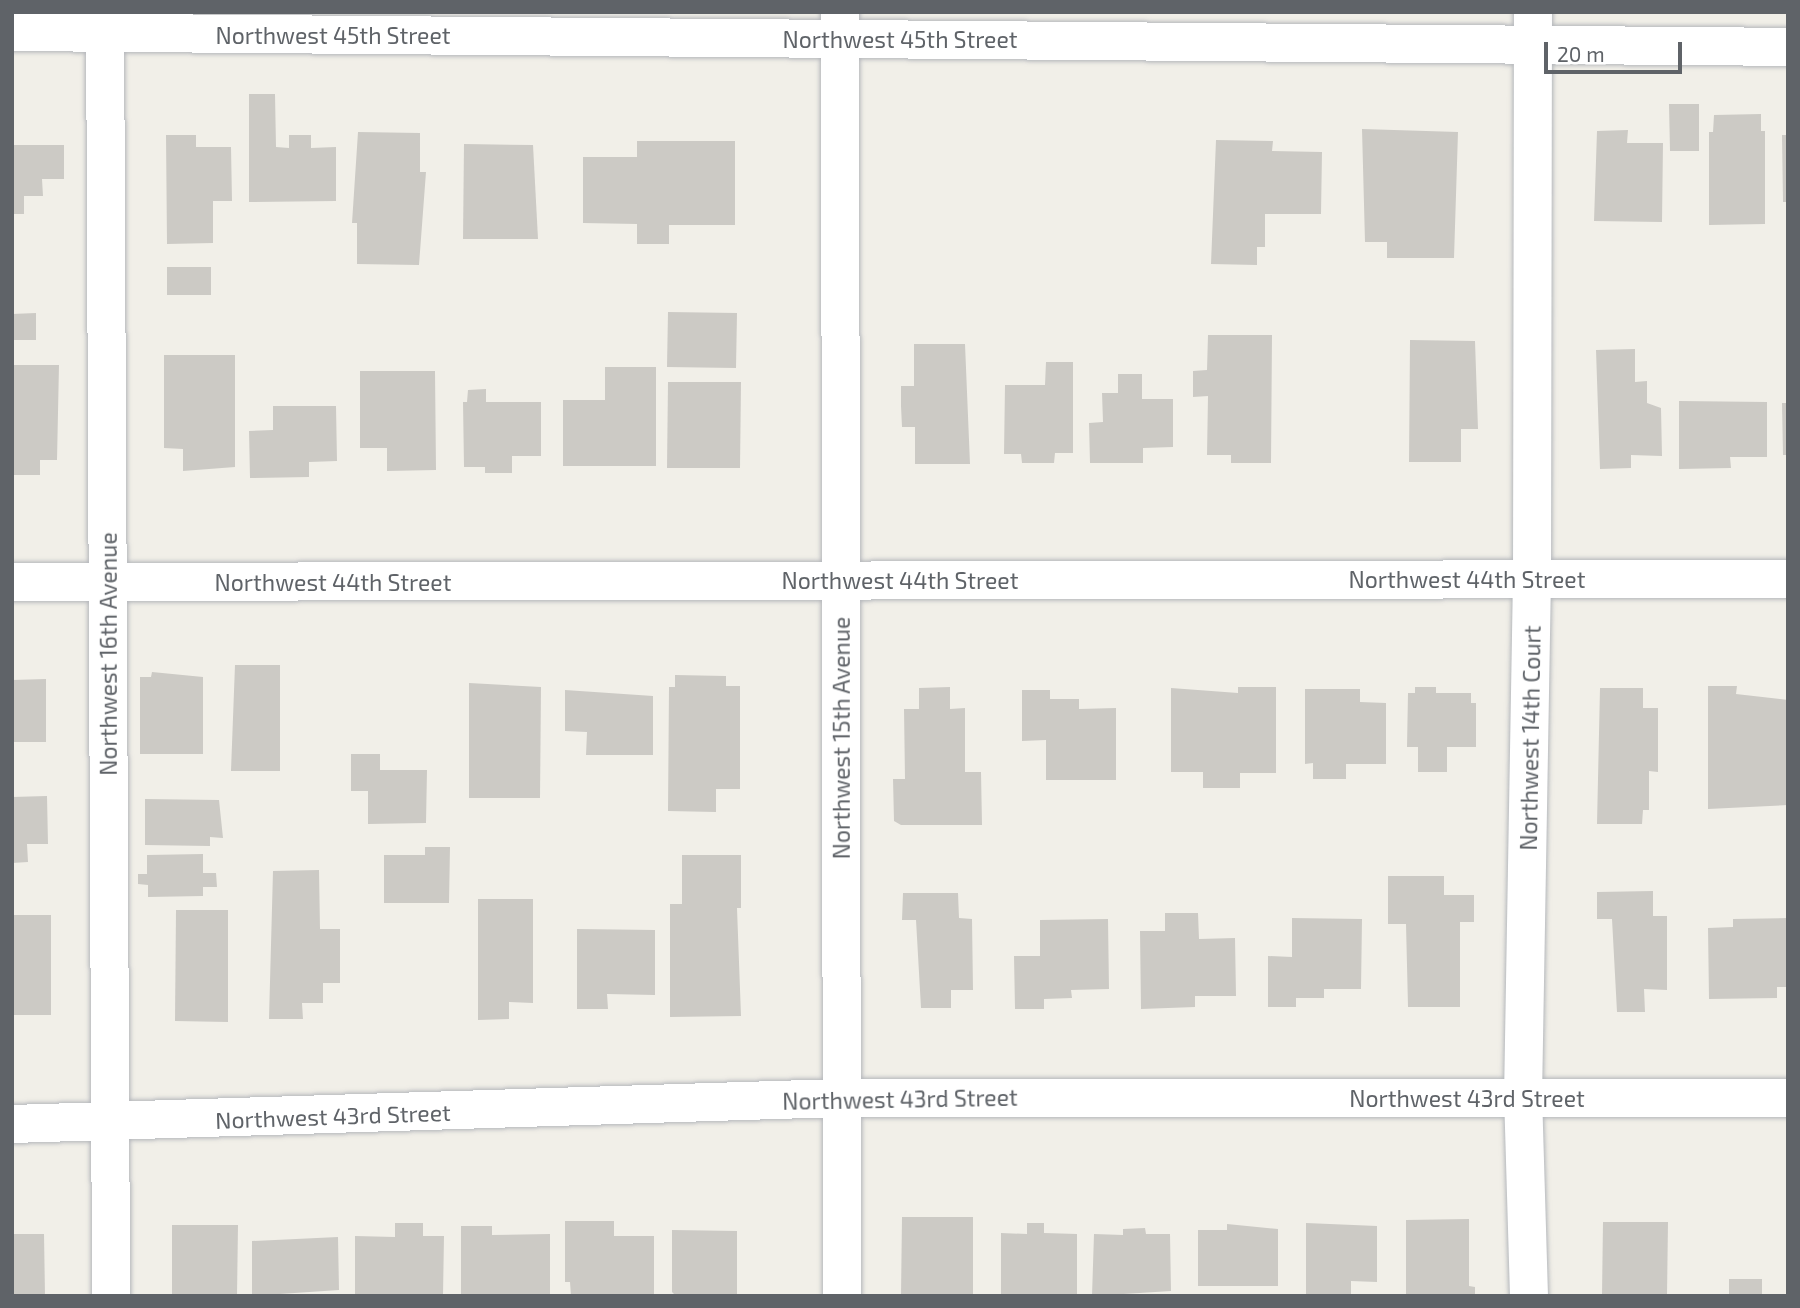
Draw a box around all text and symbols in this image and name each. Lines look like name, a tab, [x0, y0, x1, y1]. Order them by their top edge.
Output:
street label: Northwest 45th Street	[215, 21, 451, 49]
street label: Northwest 45th Street	[782, 25, 1018, 53]
scale bar	[1548, 28, 1686, 72]
text: 20 m	[1557, 41, 1605, 66]
street label: Northwest 16th Avenue	[94, 532, 122, 776]
street label: Northwest 44th Street	[1349, 565, 1585, 593]
street label: Northwest 44th Street	[782, 566, 1018, 594]
street label: Northwest 44th Street	[215, 568, 451, 596]
street label: Northwest 15th Avenue	[827, 616, 855, 860]
street label: Northwest 14th Court	[1514, 625, 1546, 851]
street label: Northwest 43rd Street	[782, 1083, 1018, 1115]
street label: Northwest 43rd Street	[1349, 1084, 1585, 1112]
street label: Northwest 43rd Street	[215, 1098, 451, 1134]

